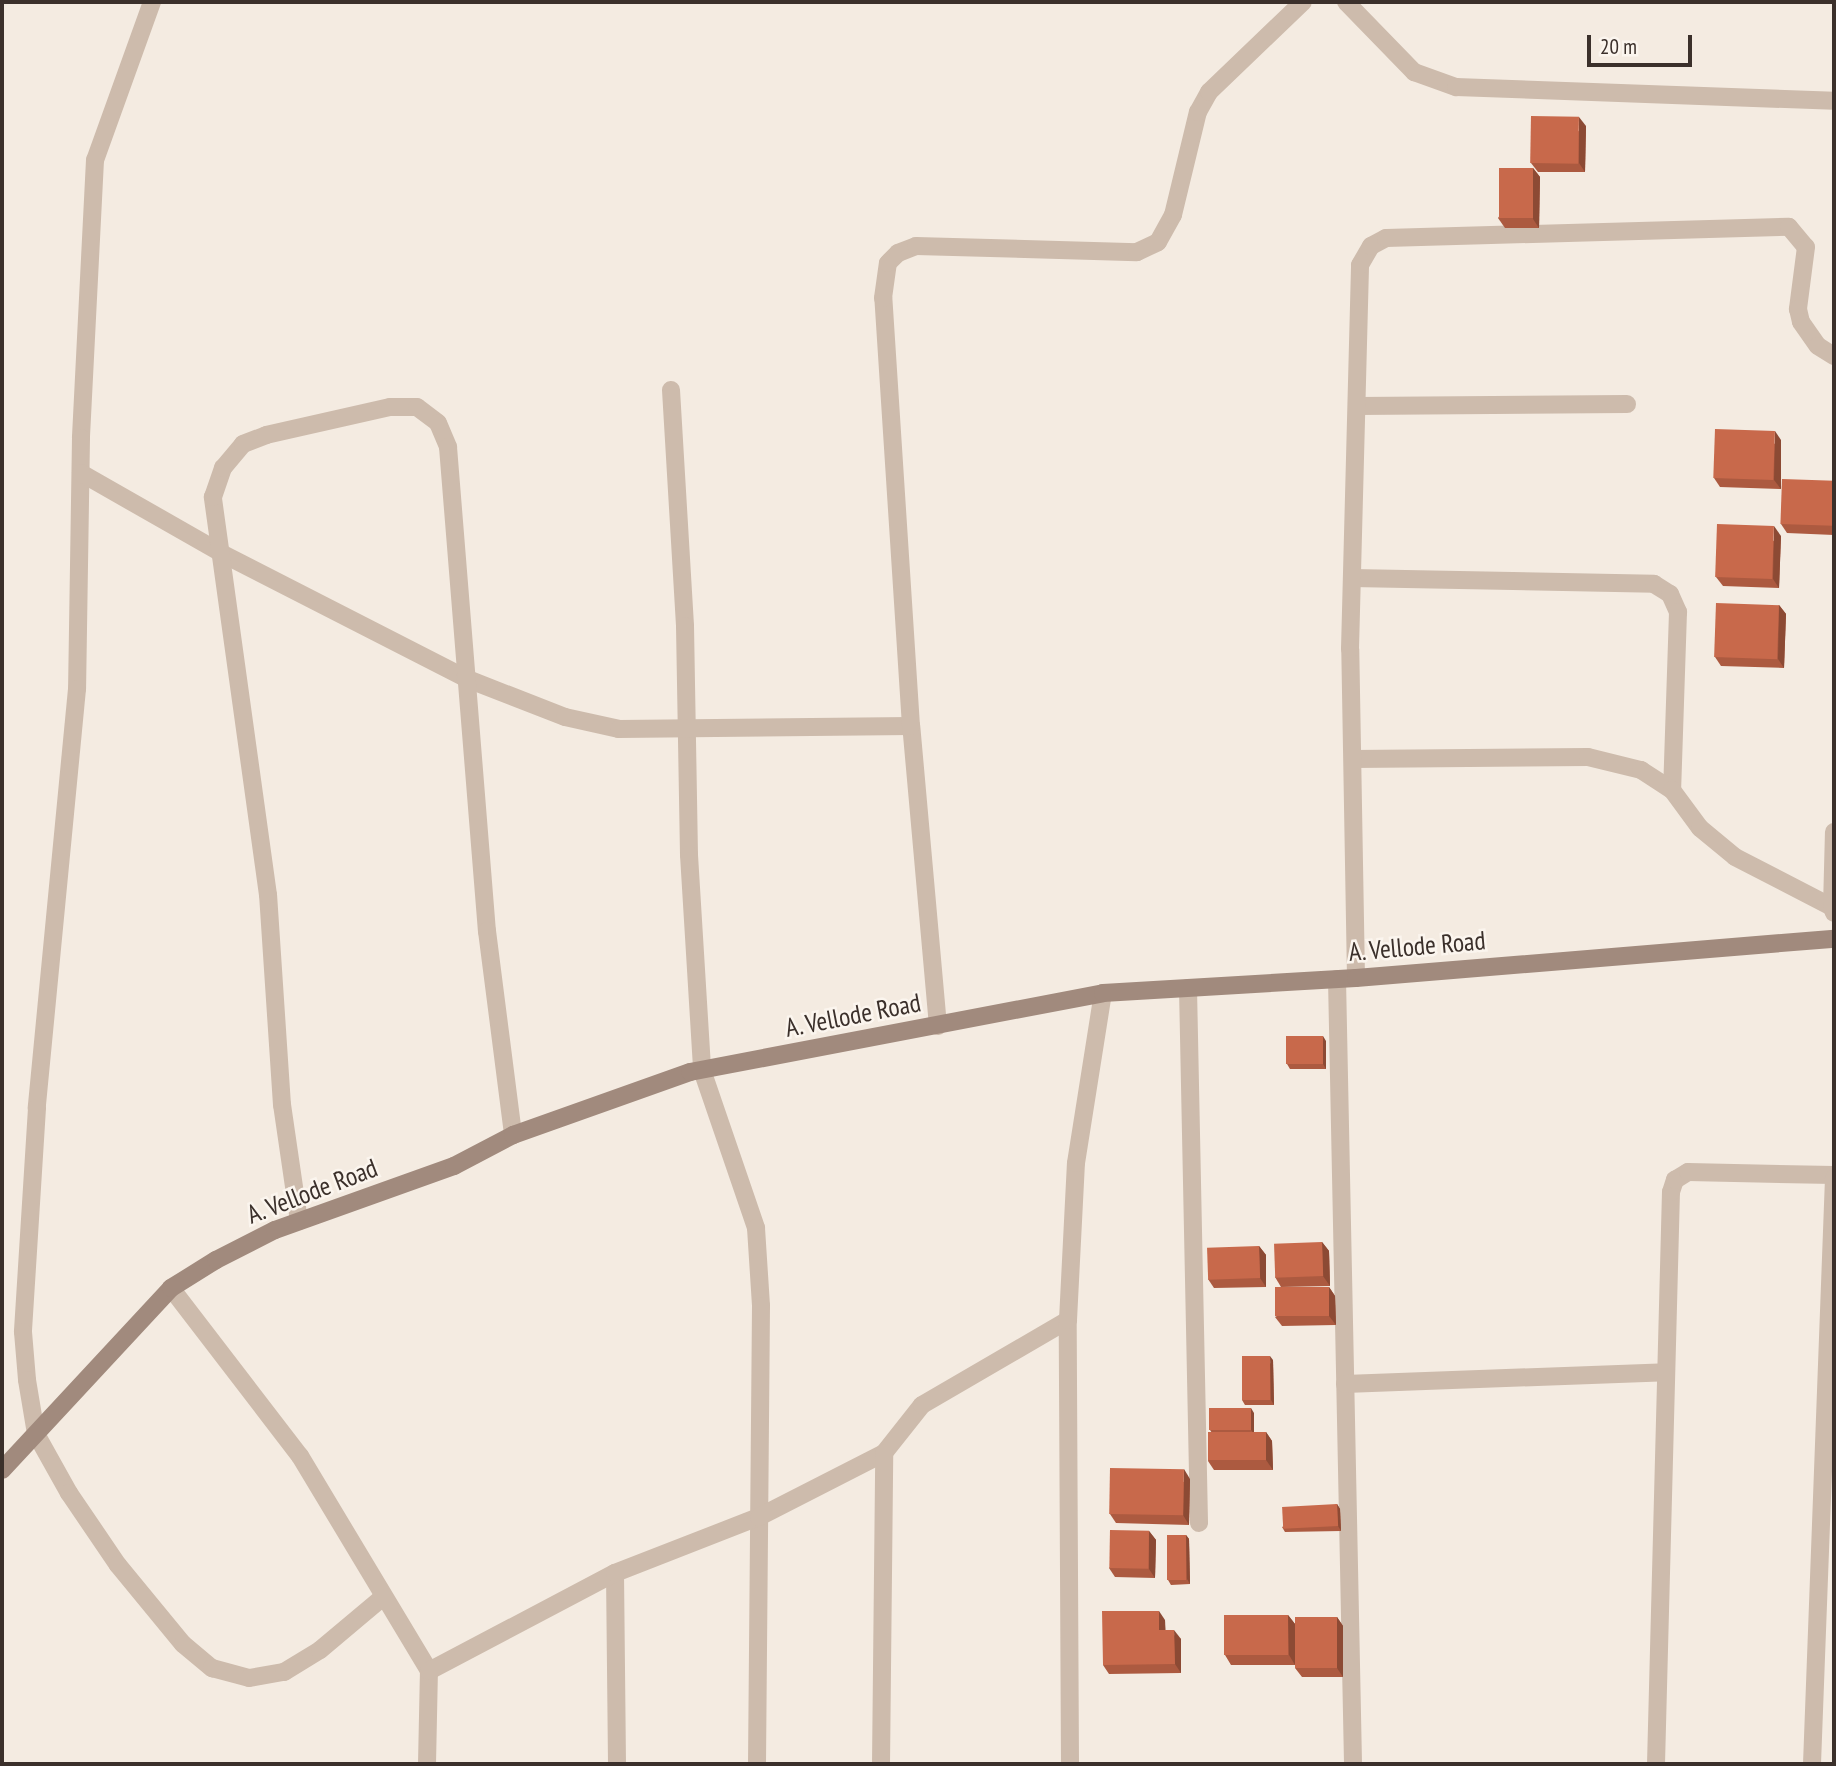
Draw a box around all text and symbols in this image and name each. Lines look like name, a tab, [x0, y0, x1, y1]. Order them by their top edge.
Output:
scale bar	[1591, 21, 1696, 65]
text: 20 m	[1600, 33, 1637, 60]
street label: A. Vellode Road	[1346, 924, 1488, 968]
street label: A. Vellode Road	[781, 986, 925, 1044]
street label: A. Vellode Road	[241, 1151, 383, 1231]

